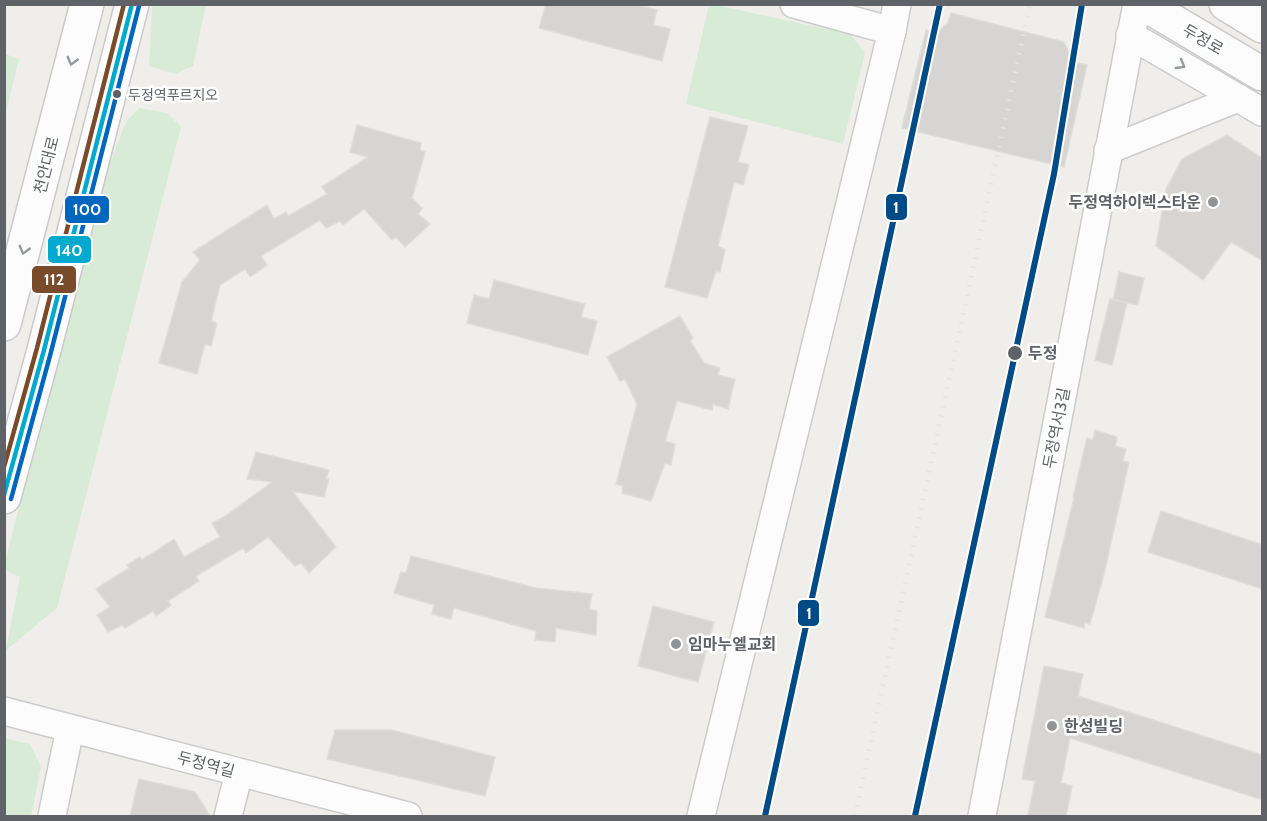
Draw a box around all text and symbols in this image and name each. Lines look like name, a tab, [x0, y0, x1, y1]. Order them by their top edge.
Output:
street label: 두정로	[1179, 20, 1227, 59]
one-way arrow	[67, 55, 79, 66]
one-way arrow	[1175, 57, 1185, 69]
place label: 두정역푸르지오	[128, 86, 218, 104]
marker: 두정역푸르지오	[111, 88, 123, 100]
street label: 천안대로	[30, 134, 63, 196]
line badge: 1	[885, 193, 908, 221]
place label: 두정역하이렉스타운	[1069, 193, 1201, 212]
line badge: 100	[64, 195, 110, 224]
marker: 두정역하이렉스타운	[1206, 195, 1220, 209]
text: 1	[893, 198, 899, 217]
text: 100	[73, 200, 101, 219]
line badge: 140	[47, 235, 92, 264]
text: 140	[55, 241, 83, 260]
one-way arrow	[19, 244, 31, 255]
line badge: 112	[31, 265, 77, 294]
text: 112	[44, 270, 64, 289]
marker: 두정	[1006, 344, 1024, 362]
place label: 두정	[1028, 344, 1057, 363]
street label: 두정역서3길	[1039, 386, 1074, 470]
line badge: 1	[797, 599, 820, 627]
text: 1	[806, 604, 812, 623]
place label: 임마누엘교회	[688, 635, 776, 654]
marker: 임마누엘교회	[669, 637, 683, 651]
place label: 한성빌딩	[1064, 717, 1123, 736]
marker: 한성빌딩	[1045, 719, 1059, 733]
street label: 두정역길	[175, 748, 237, 781]

